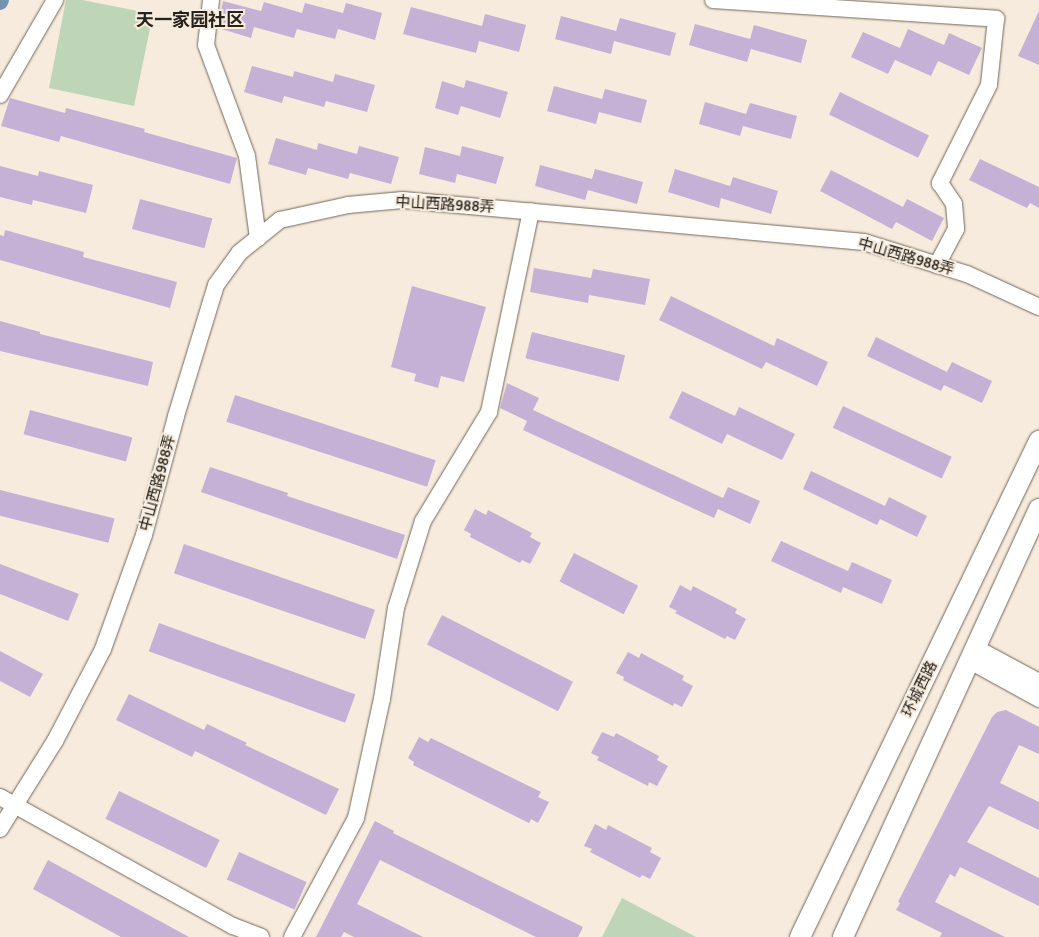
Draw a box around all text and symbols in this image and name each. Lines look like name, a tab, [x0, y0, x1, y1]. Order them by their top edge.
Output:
district label: 天一家园社区	[136, 9, 244, 31]
street label: 中山西路988弄	[395, 193, 495, 217]
street label: 中山西路988弄	[856, 235, 956, 279]
street label: 中山西路988弄	[136, 433, 180, 533]
street label: 环城西路	[899, 658, 941, 720]

